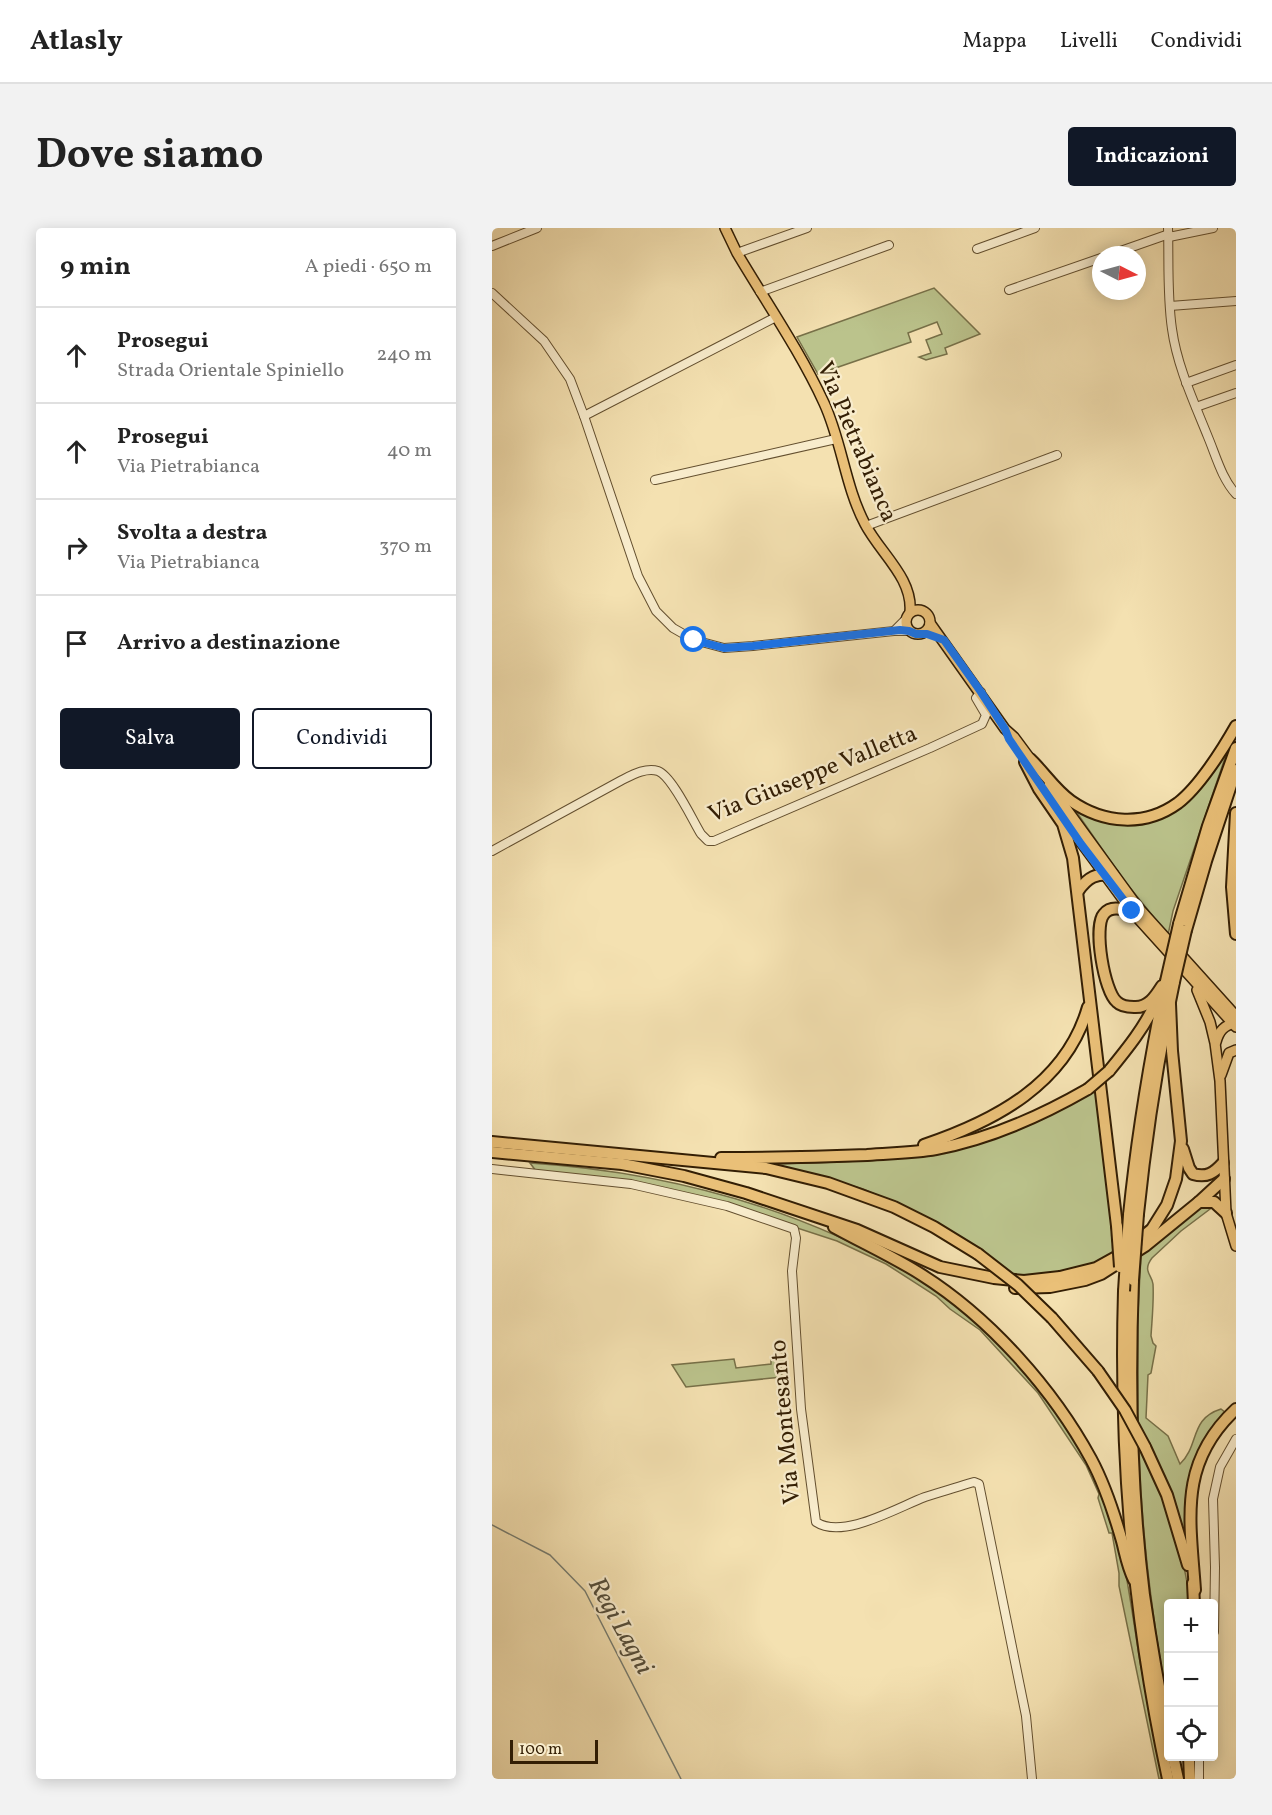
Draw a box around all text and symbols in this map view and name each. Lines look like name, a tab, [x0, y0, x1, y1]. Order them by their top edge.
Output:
text: Atlasly	[30, 22, 123, 61]
text: Mappa	[962, 27, 1027, 56]
text: Livelli	[1060, 27, 1118, 56]
text: Condividi	[1151, 27, 1242, 56]
text: Dove siamo	[36, 127, 264, 186]
button: Indicazioni	[1068, 127, 1236, 186]
north arrow	[1092, 246, 1146, 300]
text: 9 min	[60, 249, 131, 285]
text: A piedi · 650 m	[305, 253, 432, 281]
text: Prosegui	[117, 326, 209, 357]
icon: ahead	[60, 339, 93, 372]
text: 240 m	[377, 341, 432, 369]
street label: Via Pietrabianca	[807, 356, 905, 528]
text: Strada Orientale Spiniello	[117, 357, 344, 385]
text: Prosegui	[117, 422, 209, 453]
icon: ahead	[60, 435, 93, 468]
text: 40 m	[387, 437, 432, 465]
text: Via Pietrabianca	[117, 453, 260, 481]
text: Svolta a destra	[117, 518, 268, 549]
icon: right	[60, 531, 93, 564]
text: 370 m	[379, 533, 432, 561]
text: Via Pietrabianca	[117, 549, 260, 577]
route start	[680, 626, 706, 652]
icon: arrive	[60, 627, 93, 660]
text: Arrivo a destinazione	[117, 628, 340, 659]
button: Salva	[60, 708, 240, 769]
button: Condividi	[252, 708, 432, 769]
street label: Via Giuseppe Valletta	[703, 718, 923, 832]
route end	[1118, 897, 1144, 923]
street label: Via Montesanto	[762, 1338, 810, 1506]
water label: Regi Lagni	[579, 1571, 662, 1682]
map controls	[1164, 1599, 1218, 1761]
button: +	[1164, 1599, 1218, 1653]
button: −	[1164, 1653, 1218, 1707]
button: locate	[1164, 1707, 1218, 1761]
scale bar	[510, 1737, 598, 1764]
text: 100 m	[519, 1739, 562, 1761]

